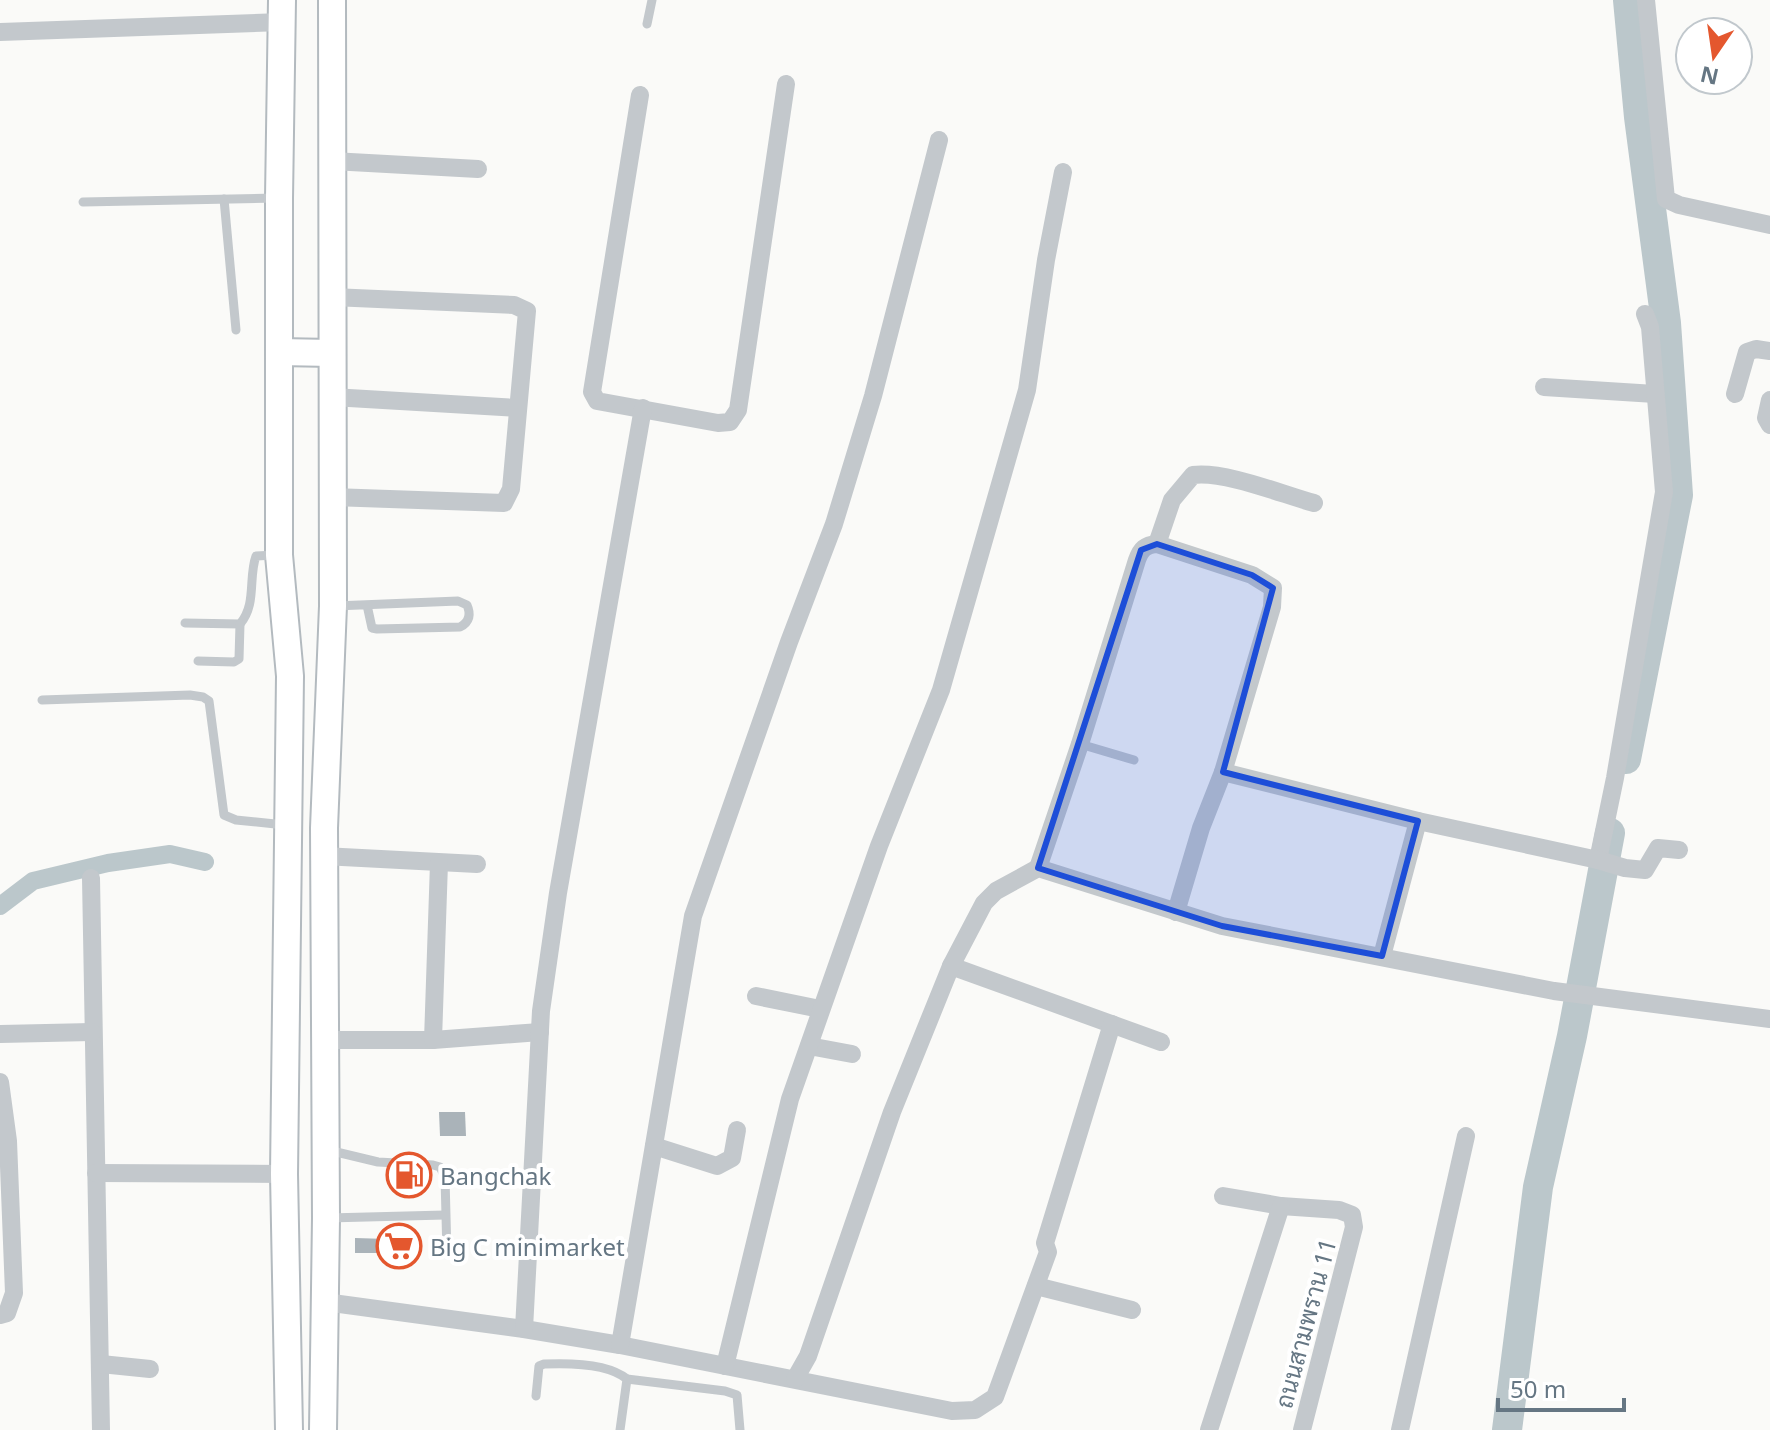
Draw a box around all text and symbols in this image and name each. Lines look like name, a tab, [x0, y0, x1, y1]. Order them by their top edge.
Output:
north arrow	[1674, 16, 1754, 96]
text: N	[1697, 60, 1721, 93]
fuel station icon: Bangchak	[385, 1151, 433, 1199]
place label: Bangchak	[440, 1159, 551, 1192]
supermarket icon: Big C minimarket	[375, 1222, 423, 1270]
place label: Big C minimarket	[430, 1230, 625, 1263]
street label: ถนนสามพราน 11	[1267, 1235, 1343, 1411]
scale bar	[1498, 1362, 1624, 1412]
text: 50 m	[1510, 1372, 1566, 1405]

